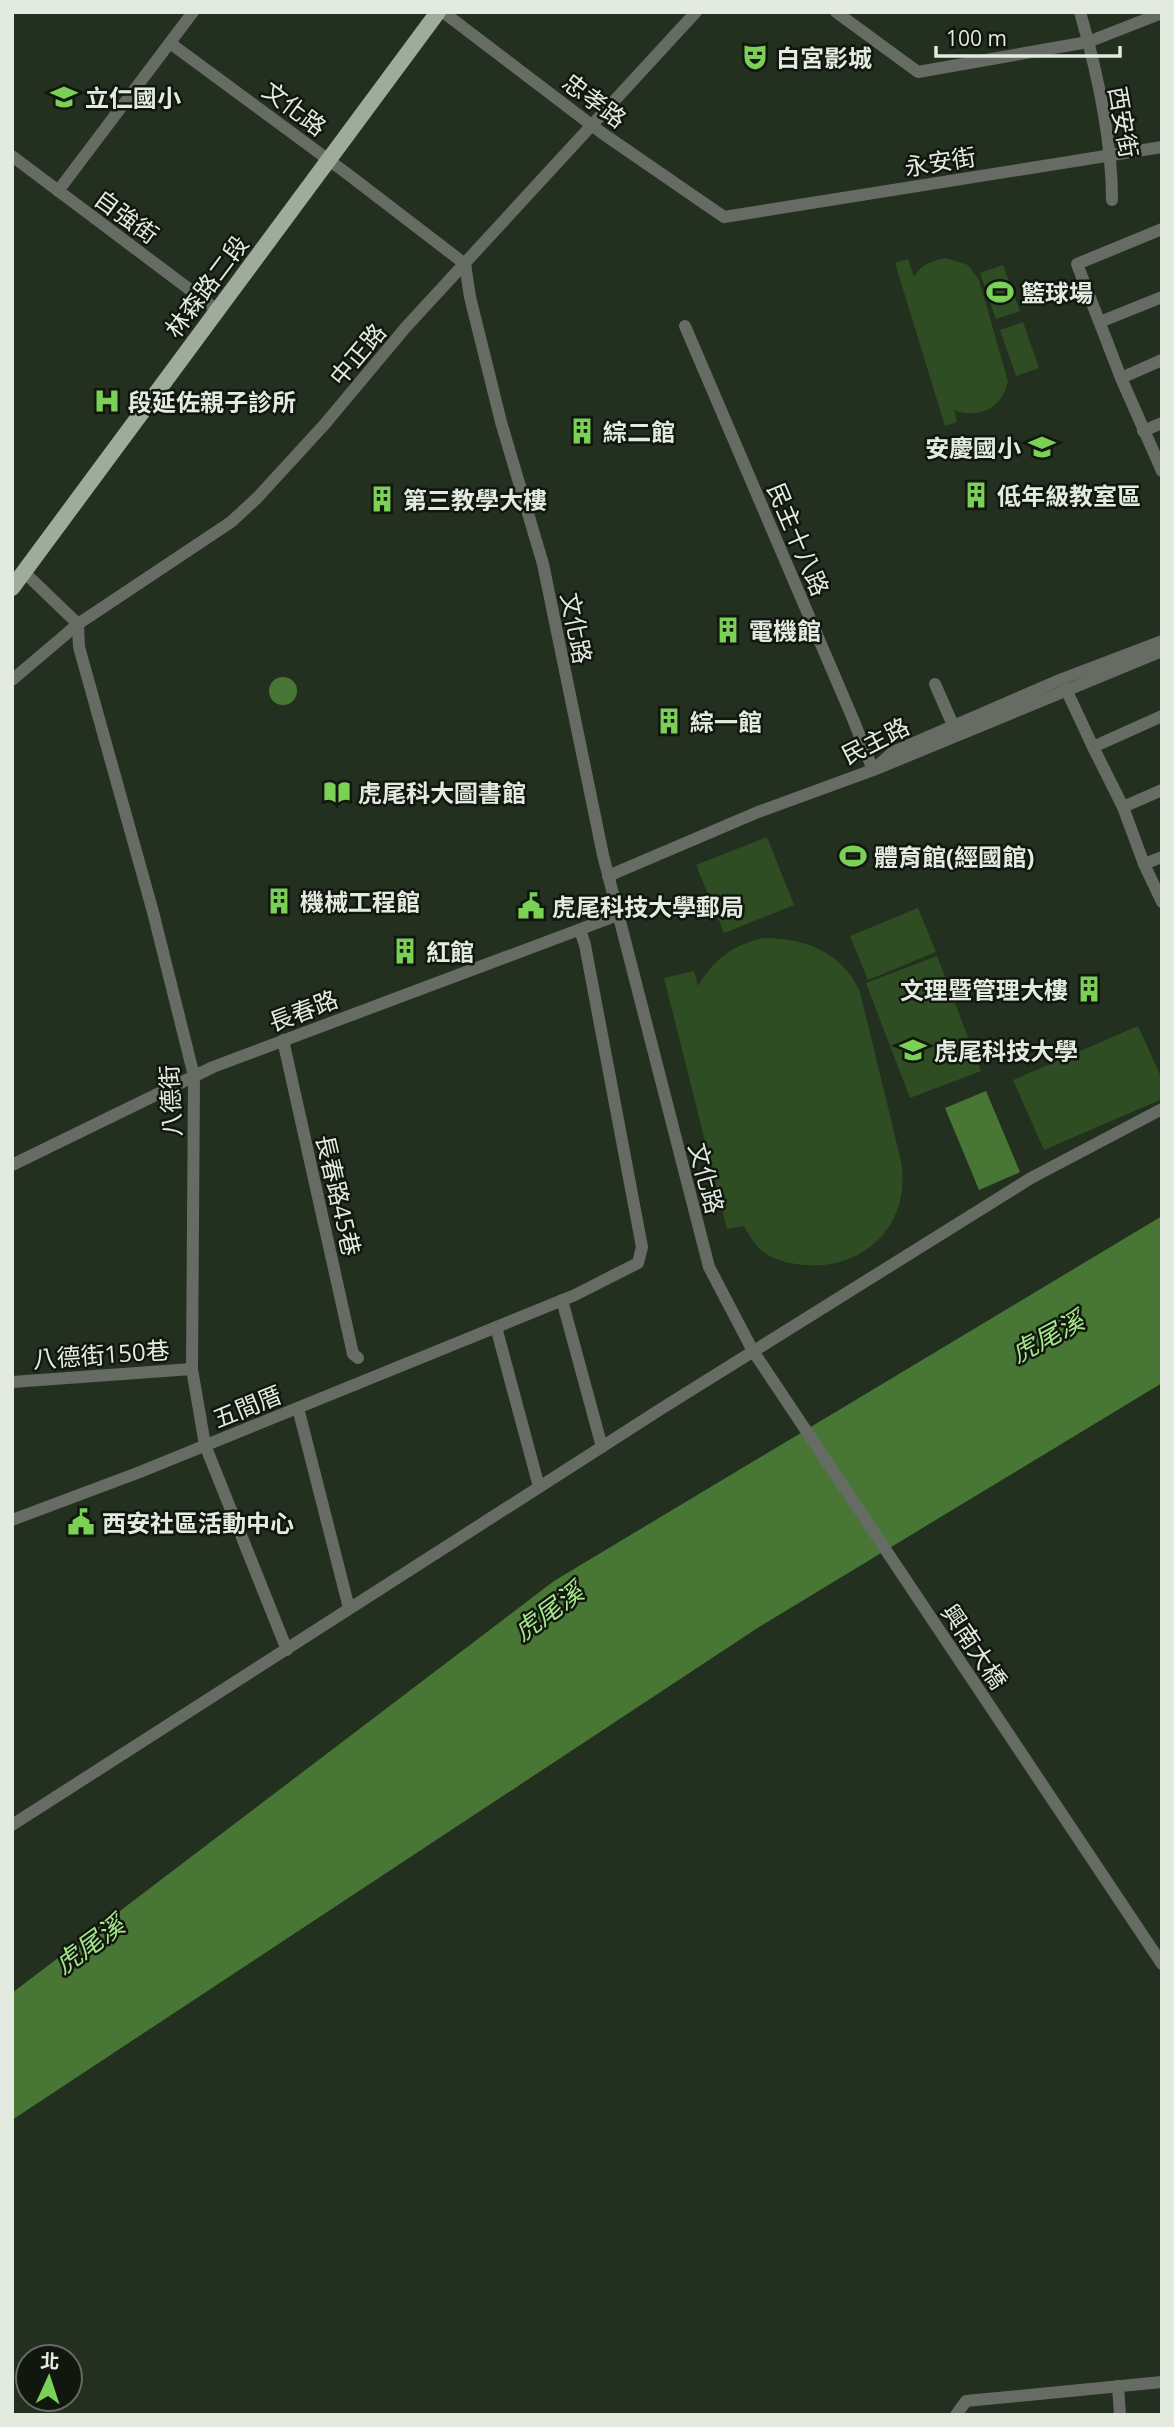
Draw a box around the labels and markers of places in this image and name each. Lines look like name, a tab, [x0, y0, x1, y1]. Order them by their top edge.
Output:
place label: 白宮影城	[776, 41, 872, 74]
theatre icon: 白宮影城	[740, 42, 770, 72]
place label: 立仁國小	[85, 81, 181, 114]
school or university icon: 立仁國小	[49, 82, 79, 112]
place label: 籃球場	[1021, 276, 1093, 309]
sports icon: 籃球場	[985, 277, 1015, 307]
place label: 段延佐親子診所	[128, 385, 296, 418]
hospital icon: 段延佐親子診所	[92, 386, 122, 416]
place label: 綜二館	[603, 415, 675, 448]
building icon: 綜二館	[567, 416, 597, 446]
place label: 安慶國小	[925, 431, 1021, 464]
school or university icon: 安慶國小	[1027, 432, 1057, 462]
place label: 低年級教室區	[997, 479, 1141, 512]
building icon: 低年級教室區	[961, 480, 991, 510]
place label: 第三教學大樓	[403, 483, 547, 516]
building icon: 第三教學大樓	[367, 484, 397, 514]
place label: 電機館	[749, 614, 821, 647]
building icon: 電機館	[713, 615, 743, 645]
place label: 綜一館	[690, 705, 762, 738]
building icon: 綜一館	[654, 706, 684, 736]
place label: 虎尾科大圖書館	[358, 776, 526, 809]
library icon: 虎尾科大圖書館	[322, 777, 352, 807]
place label: 體育館(經國館)	[874, 840, 1034, 873]
sports icon: 體育館(經國館)	[838, 841, 868, 871]
place label: 機械工程館	[300, 885, 420, 918]
building icon: 機械工程館	[264, 886, 294, 916]
place label: 虎尾科技大學郵局	[552, 890, 744, 923]
public building icon: 虎尾科技大學郵局	[516, 891, 546, 921]
place label: 紅館	[426, 935, 474, 968]
building icon: 紅館	[390, 936, 420, 966]
place label: 文理暨管理大樓	[900, 973, 1068, 1006]
building icon: 文理暨管理大樓	[1074, 974, 1104, 1004]
place label: 虎尾科技大學	[934, 1034, 1078, 1067]
school or university icon: 虎尾科技大學	[898, 1035, 928, 1065]
place label: 西安社區活動中心	[102, 1506, 294, 1539]
public building icon: 西安社區活動中心	[66, 1507, 96, 1537]

